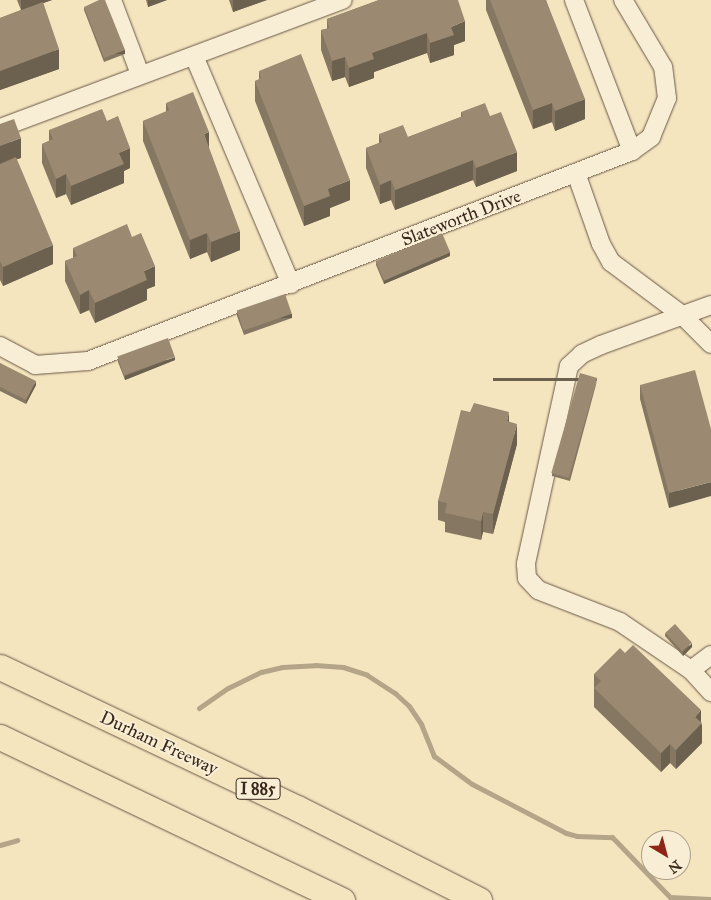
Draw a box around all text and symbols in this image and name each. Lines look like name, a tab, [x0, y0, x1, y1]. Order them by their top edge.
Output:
street label: Slateworth Drive	[398, 185, 524, 251]
street label: Durham Freeway	[97, 706, 221, 780]
road number: I 885	[236, 776, 280, 802]
north arrow	[641, 830, 691, 880]
text: N	[665, 856, 685, 877]

